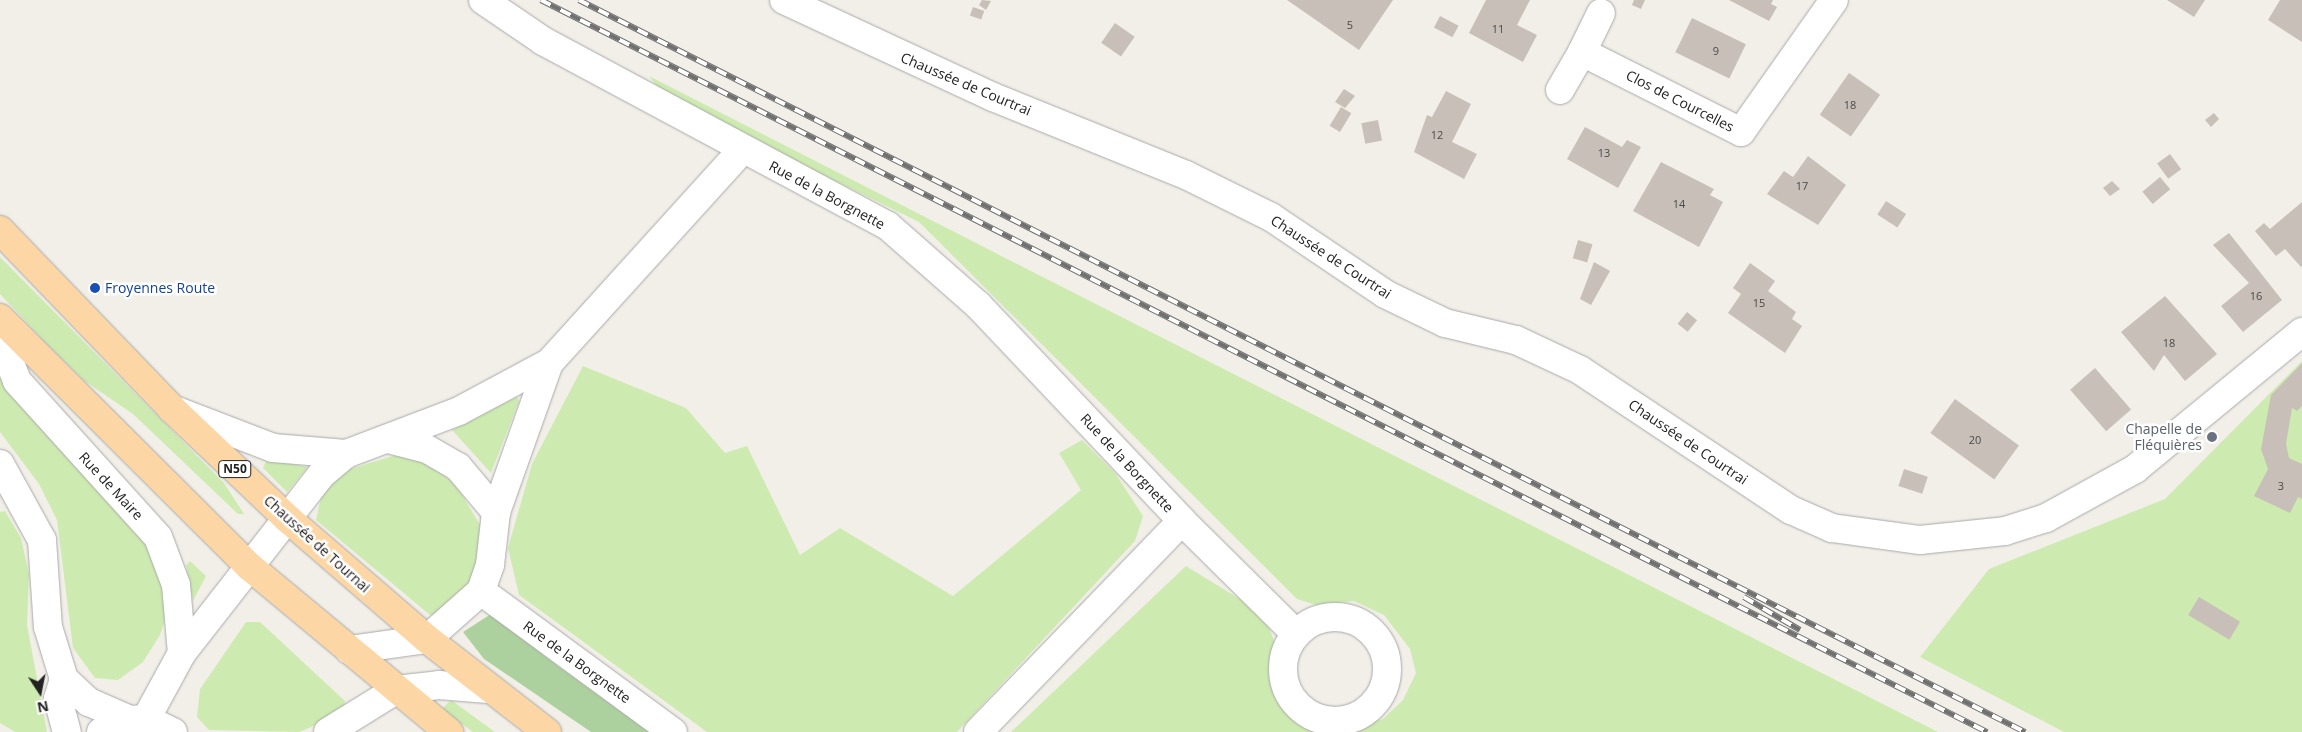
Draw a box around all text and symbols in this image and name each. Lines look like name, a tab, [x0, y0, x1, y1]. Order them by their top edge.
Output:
house number: 5	[1347, 18, 1353, 32]
house number: 11	[1492, 22, 1504, 36]
house number: 9	[1713, 44, 1719, 58]
street label: Chaussée de Courtrai	[898, 49, 1034, 119]
street label: Clos de Courcelles	[1623, 67, 1737, 135]
house number: 18	[1844, 98, 1856, 112]
house number: 12	[1431, 128, 1443, 142]
house number: 13	[1598, 146, 1610, 160]
street label: Rue de la Borgnette	[766, 157, 888, 233]
house number: 17	[1796, 179, 1808, 193]
house number: 14	[1673, 197, 1685, 211]
street label: Chaussée de Courtrai	[1268, 212, 1394, 302]
place label: Froyennes Route	[105, 280, 215, 296]
marker: Froyennes Route	[89, 282, 101, 294]
house number: 16	[2250, 289, 2262, 303]
house number: 15	[1753, 296, 1765, 310]
house number: 18	[2163, 336, 2175, 350]
street label: Chaussée de Courtrai	[1625, 396, 1751, 488]
street label: Rue de la Borgnette	[1077, 410, 1177, 516]
place label: Chapelle de Fléquières	[2125, 421, 2202, 454]
marker: Chapelle de Fléquières	[2206, 431, 2218, 443]
house number: 20	[1969, 433, 1981, 447]
street label: Rue de Maire	[75, 449, 147, 523]
road number: N50	[218, 459, 252, 478]
house number: 3	[2278, 479, 2284, 493]
street label: Chaussée de Tournai	[261, 492, 373, 596]
street label: Rue de la Borgnette	[520, 617, 634, 707]
north arrow	[15, 667, 65, 717]
text: N	[36, 697, 50, 718]

